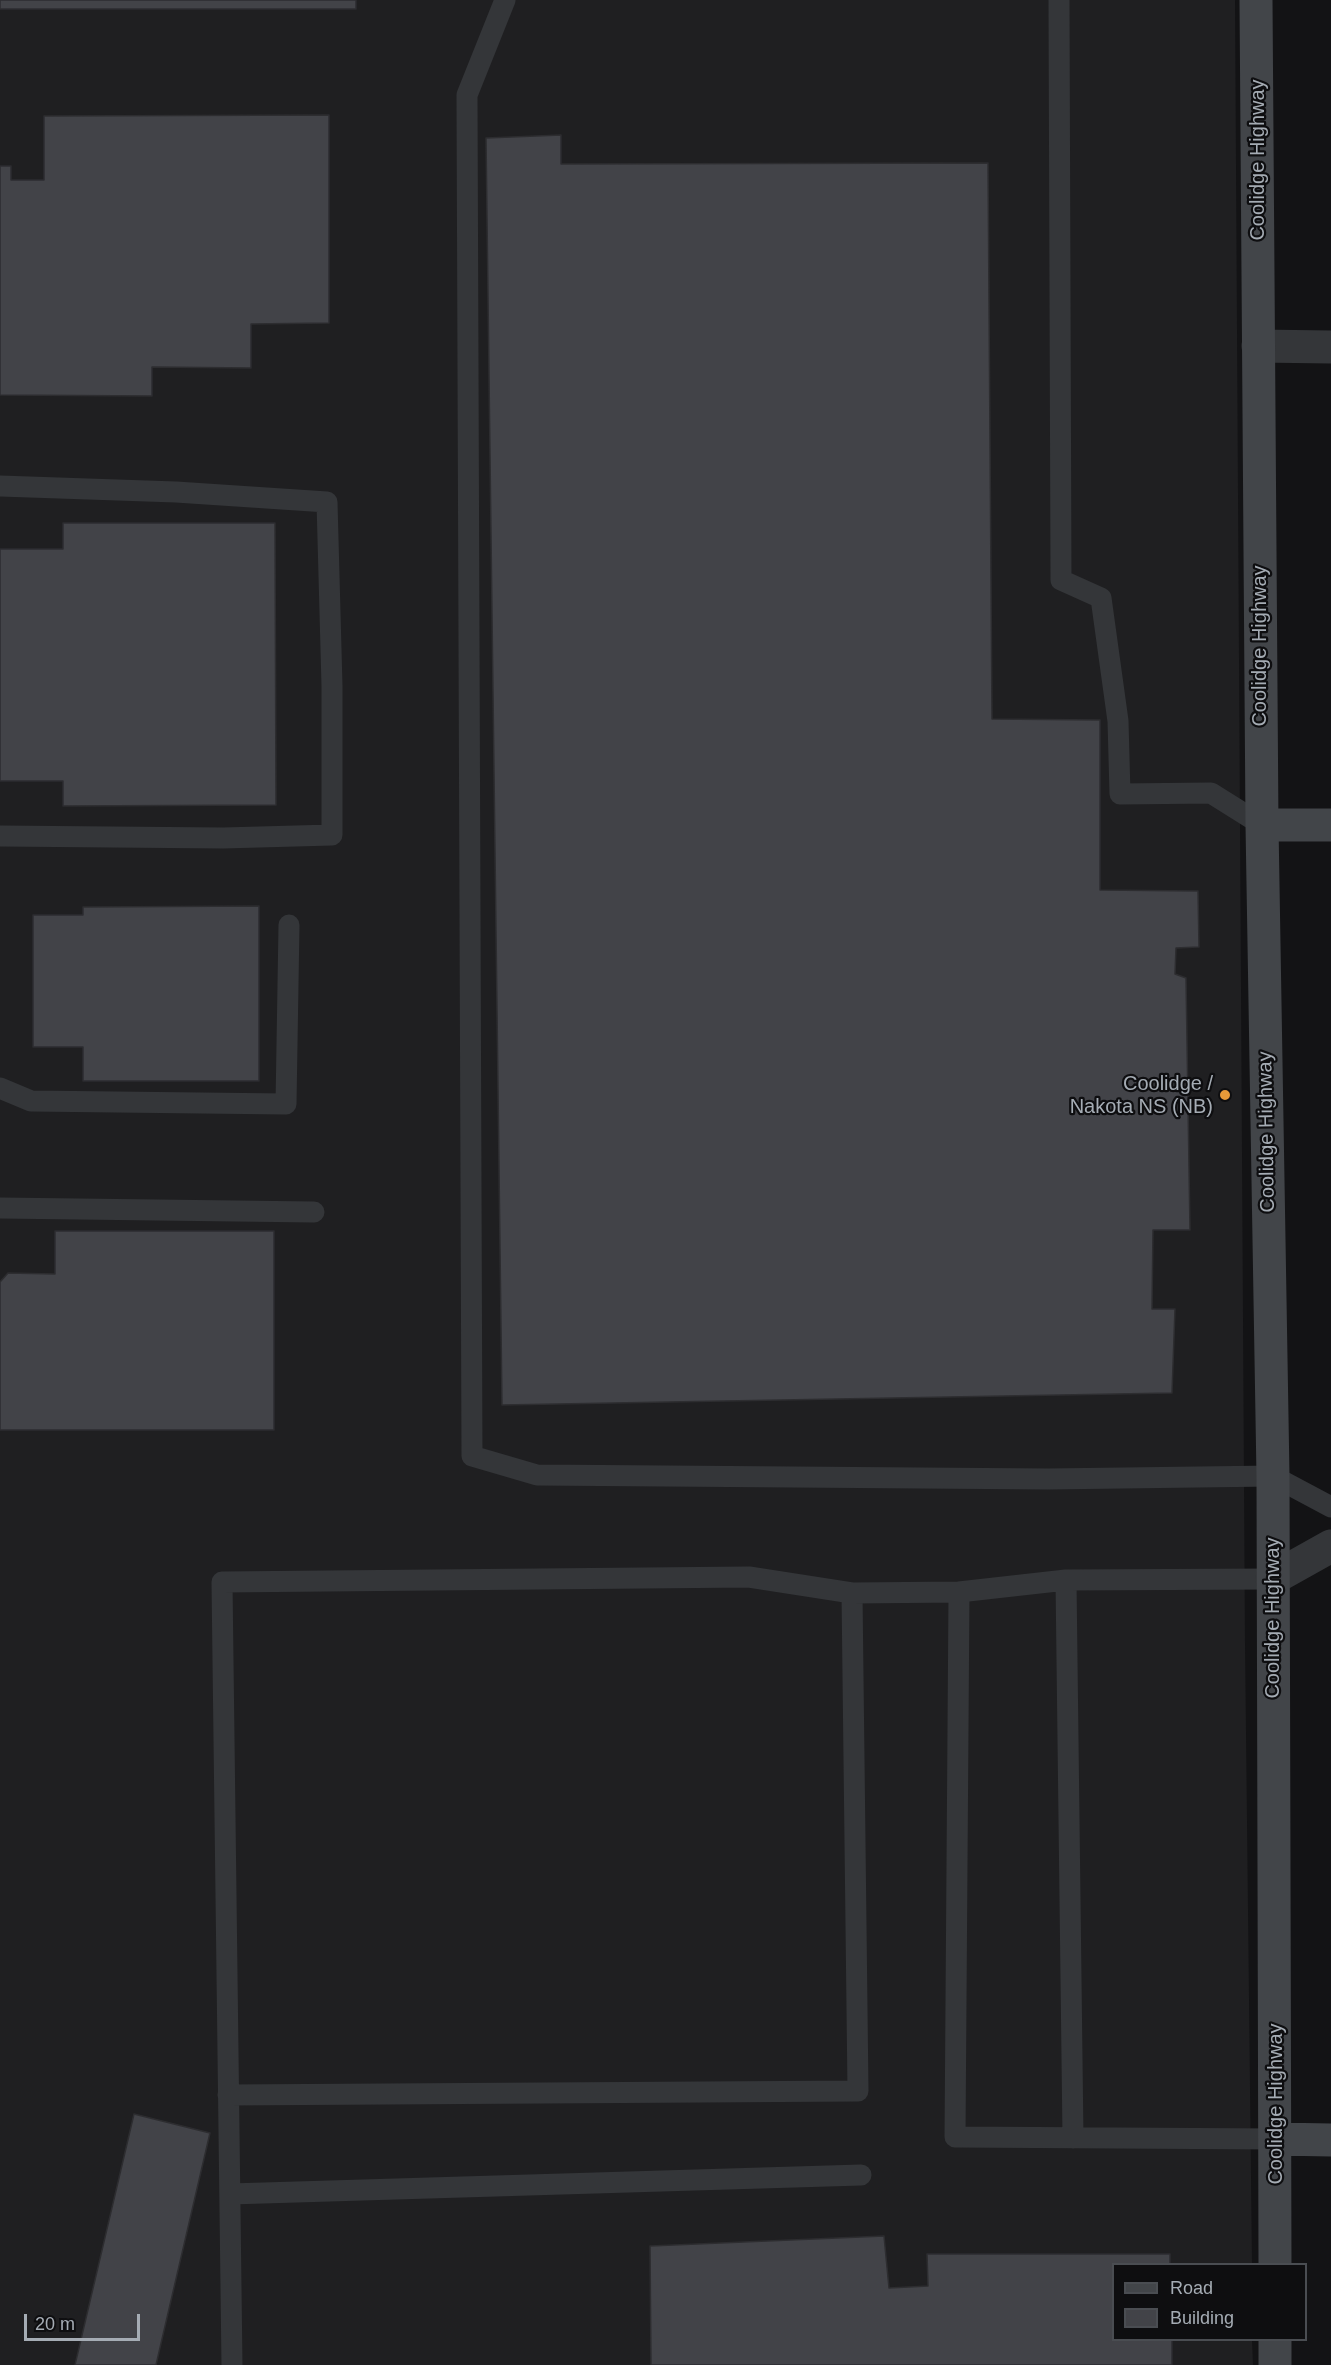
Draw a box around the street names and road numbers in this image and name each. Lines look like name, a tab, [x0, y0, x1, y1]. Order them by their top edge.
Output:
street label: Coolidge Highway	[1246, 79, 1270, 241]
street label: Coolidge Highway	[1248, 565, 1272, 727]
street label: Coolidge Highway	[1254, 1051, 1280, 1213]
street label: Coolidge Highway	[1261, 1537, 1285, 1699]
street label: Coolidge Highway	[1264, 2023, 1288, 2185]

